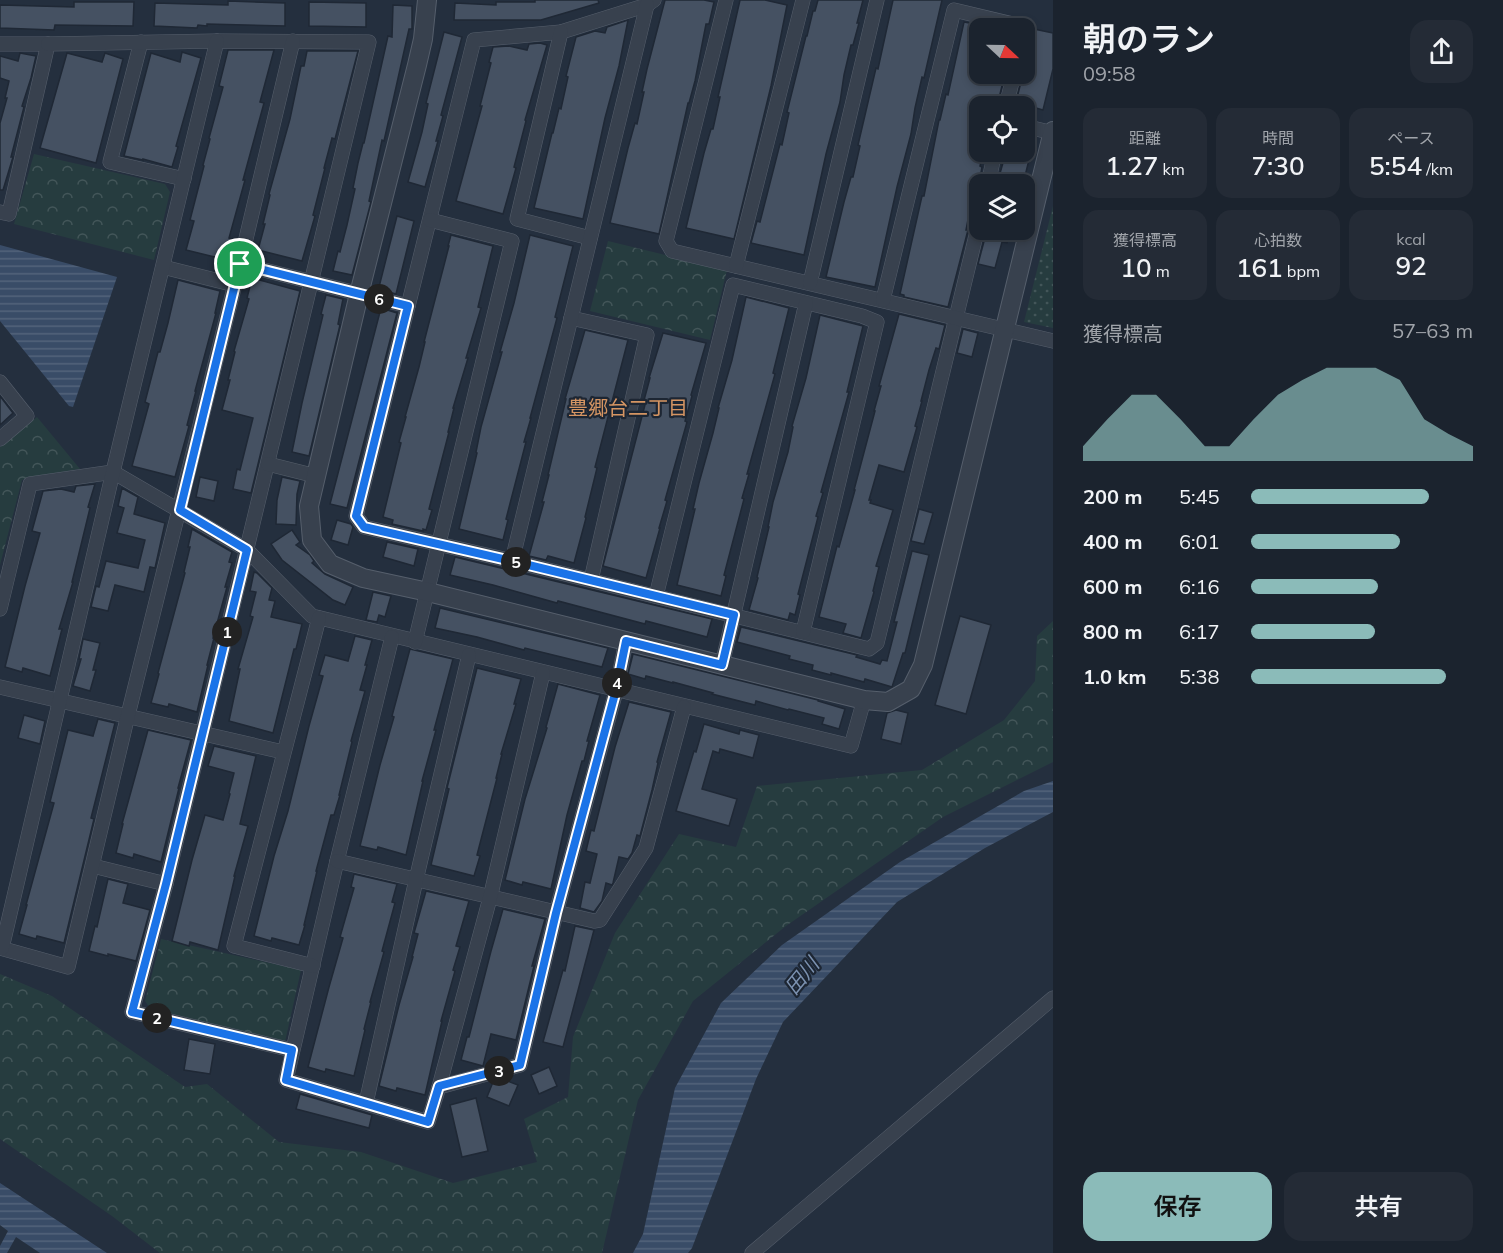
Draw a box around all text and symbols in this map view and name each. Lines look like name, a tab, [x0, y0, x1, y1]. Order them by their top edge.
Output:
north arrow	[969, 18, 1035, 84]
map controls	[969, 18, 1035, 240]
text: 朝のラン	[1083, 18, 1215, 59]
button: share	[1410, 20, 1473, 83]
text: 09:58	[1083, 61, 1136, 86]
button: locate	[969, 96, 1035, 162]
text: 距離	[1129, 128, 1161, 148]
text: 時間	[1262, 128, 1294, 148]
text: ペース	[1387, 128, 1435, 148]
text: 1.27	[1105, 149, 1158, 182]
text: 7:30	[1252, 149, 1304, 182]
text: 5:54	[1369, 149, 1422, 182]
text: km	[1158, 159, 1185, 179]
text: /km	[1422, 159, 1453, 179]
button: layers	[969, 174, 1035, 240]
text: kcal	[1396, 229, 1426, 249]
text: 獲得標高	[1113, 230, 1177, 250]
text: 心拍数	[1254, 230, 1302, 250]
pin	[214, 238, 265, 289]
icon: arrive	[223, 247, 256, 280]
text: 92	[1395, 249, 1427, 282]
text: 10	[1120, 251, 1151, 284]
text: 161	[1236, 251, 1283, 284]
text: m	[1151, 261, 1170, 281]
text: bpm	[1283, 261, 1320, 281]
pin: 6	[364, 284, 394, 314]
text: 6	[374, 289, 384, 309]
text: 57–63 m	[1392, 318, 1473, 343]
text: 獲得標高	[1083, 321, 1163, 346]
district label: 豊郷台二丁目	[568, 395, 688, 420]
text: 200 m	[1083, 484, 1142, 509]
text: 5:45	[1179, 484, 1220, 509]
text: 400 m	[1083, 529, 1142, 554]
text: 6:01	[1179, 529, 1220, 554]
pin: 5	[501, 547, 531, 577]
text: 5	[511, 552, 521, 572]
text: 600 m	[1083, 574, 1142, 599]
text: 6:16	[1179, 574, 1220, 599]
pin: 1	[212, 617, 242, 647]
text: 800 m	[1083, 619, 1142, 644]
text: 6:17	[1179, 619, 1220, 644]
text: 1	[222, 622, 232, 642]
text: 1.0 km	[1083, 664, 1146, 689]
text: 5:38	[1179, 664, 1220, 689]
pin: 4	[602, 668, 632, 698]
text: 4	[612, 673, 622, 693]
water label: 田川	[779, 951, 825, 999]
pin: 2	[142, 1003, 172, 1033]
text: 2	[152, 1008, 162, 1028]
pin: 3	[484, 1056, 514, 1086]
text: 3	[494, 1061, 504, 1081]
button: 保存	[1083, 1172, 1272, 1241]
button: 共有	[1284, 1172, 1473, 1241]

